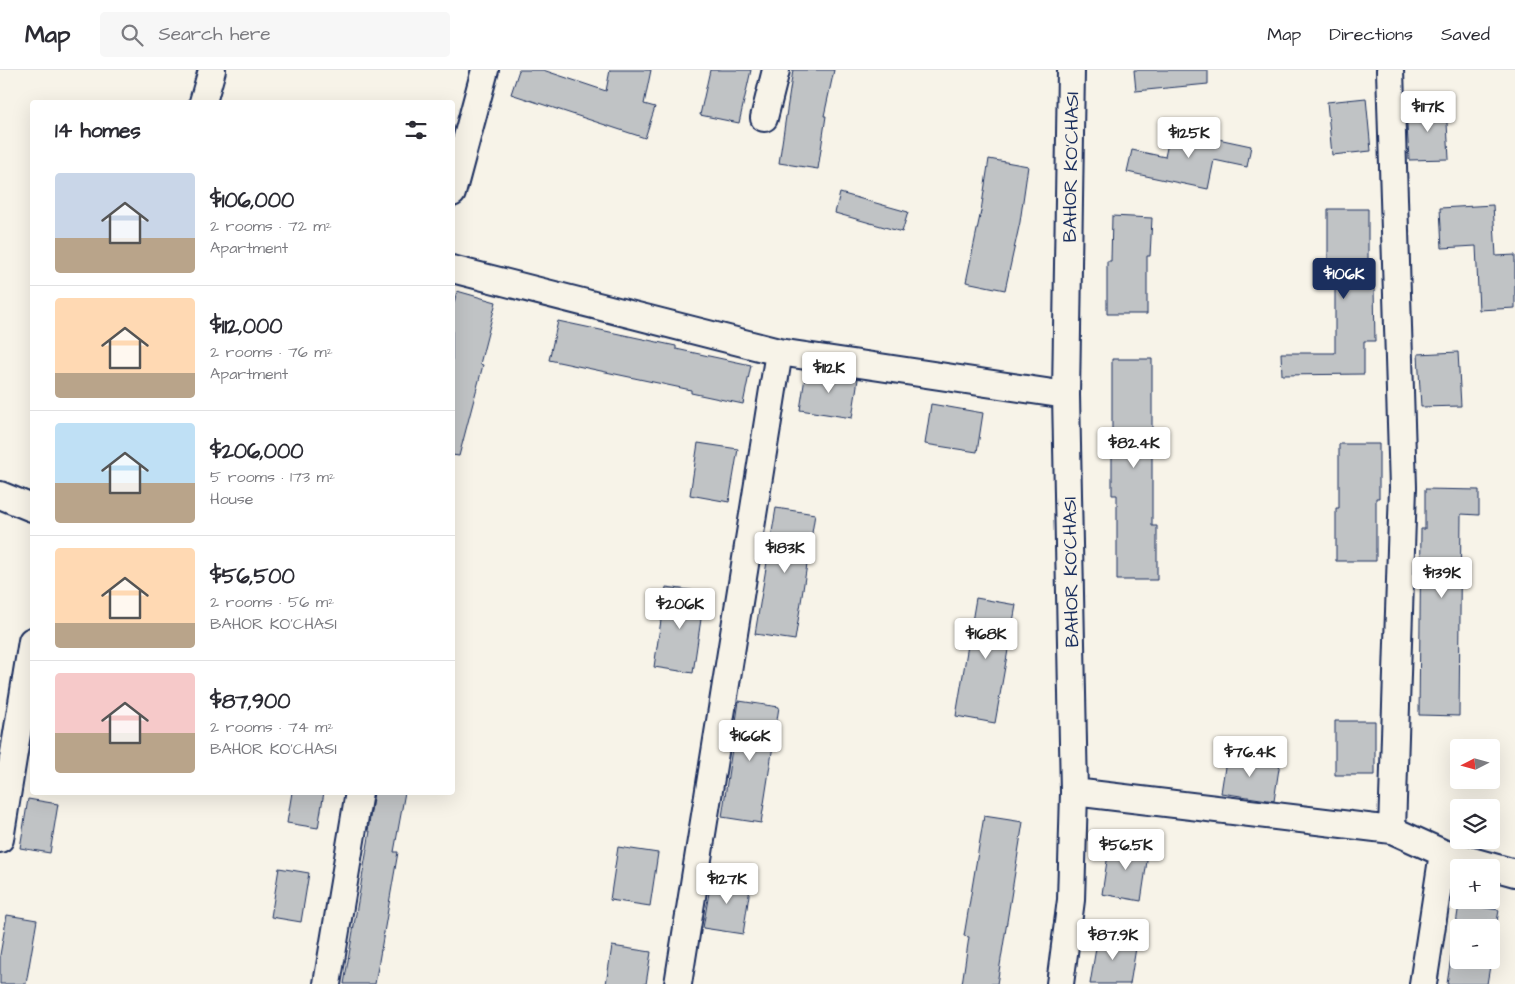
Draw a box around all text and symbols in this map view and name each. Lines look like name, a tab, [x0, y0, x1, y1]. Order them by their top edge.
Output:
search box	[100, 12, 450, 57]
text: Map	[25, 18, 70, 52]
icon: search	[118, 21, 146, 49]
text: Search here	[158, 21, 271, 48]
text: Map	[1267, 22, 1301, 47]
text: Directions	[1329, 22, 1413, 47]
text: Saved	[1441, 22, 1490, 47]
pin: $117K	[1393, 90, 1463, 133]
street label: BAHOR KO'CHASI	[1057, 92, 1086, 243]
text: $117K	[1412, 96, 1444, 118]
text: 14 homes	[55, 116, 141, 145]
icon: filters	[402, 116, 430, 144]
pin: $125K	[1154, 116, 1224, 159]
text: $125K	[1168, 122, 1210, 144]
text: $106,000	[210, 186, 294, 215]
icon: home	[95, 193, 155, 253]
text: 2 rooms · 72 m²	[210, 215, 332, 237]
text: Apartment	[210, 237, 288, 259]
pin: $106K	[1309, 258, 1379, 300]
text: $106K	[1324, 263, 1364, 285]
text: $112,000	[210, 312, 283, 341]
icon: home	[95, 318, 155, 378]
text: 2 rooms · 76 m²	[210, 341, 333, 363]
pin: $112K	[794, 352, 864, 394]
text: $112K	[813, 357, 845, 379]
text: Apartment	[210, 363, 288, 385]
pin: $82.4K	[1093, 426, 1175, 469]
text: $82.4K	[1108, 432, 1160, 454]
text: $206,000	[210, 437, 304, 466]
icon: home	[95, 443, 155, 503]
text: 5 rooms · 173 m²	[210, 466, 335, 488]
text: House	[210, 488, 254, 510]
street label: BAHOR KO'CHASI	[1057, 496, 1086, 647]
pin: $183K	[750, 532, 820, 574]
text: $183K	[765, 537, 805, 559]
pin: $139K	[1407, 556, 1477, 599]
text: $56,500	[210, 562, 295, 591]
text: $139K	[1423, 562, 1461, 584]
icon: home	[95, 568, 155, 628]
pin: $206K	[645, 588, 715, 630]
text: 2 rooms · 56 m²	[210, 591, 334, 613]
text: $206K	[656, 593, 704, 615]
text: BAHOR KO'CHASI	[210, 613, 337, 635]
pin: $168K	[951, 618, 1021, 660]
text: $168K	[965, 623, 1007, 645]
text: $87,900	[210, 687, 290, 716]
icon: home	[95, 693, 155, 753]
text: 2 rooms · 74 m²	[210, 716, 334, 738]
pin: $166K	[715, 720, 785, 762]
text: $166K	[730, 725, 770, 747]
pin: $76.4K	[1209, 736, 1291, 778]
text: BAHOR KO'CHASI	[210, 738, 337, 760]
north arrow	[1450, 739, 1500, 789]
map controls	[1450, 739, 1500, 969]
text: $76.4K	[1224, 741, 1276, 763]
button: layers	[1450, 799, 1500, 849]
pin: $56.5K	[1085, 828, 1167, 871]
text: $56.5K	[1099, 834, 1153, 856]
button: +	[1450, 859, 1500, 909]
pin: $127K	[692, 862, 762, 905]
text: $127K	[707, 868, 747, 890]
pin: $87.9K	[1072, 918, 1154, 961]
button: −	[1450, 919, 1500, 969]
text: $87.9K	[1088, 924, 1138, 946]

